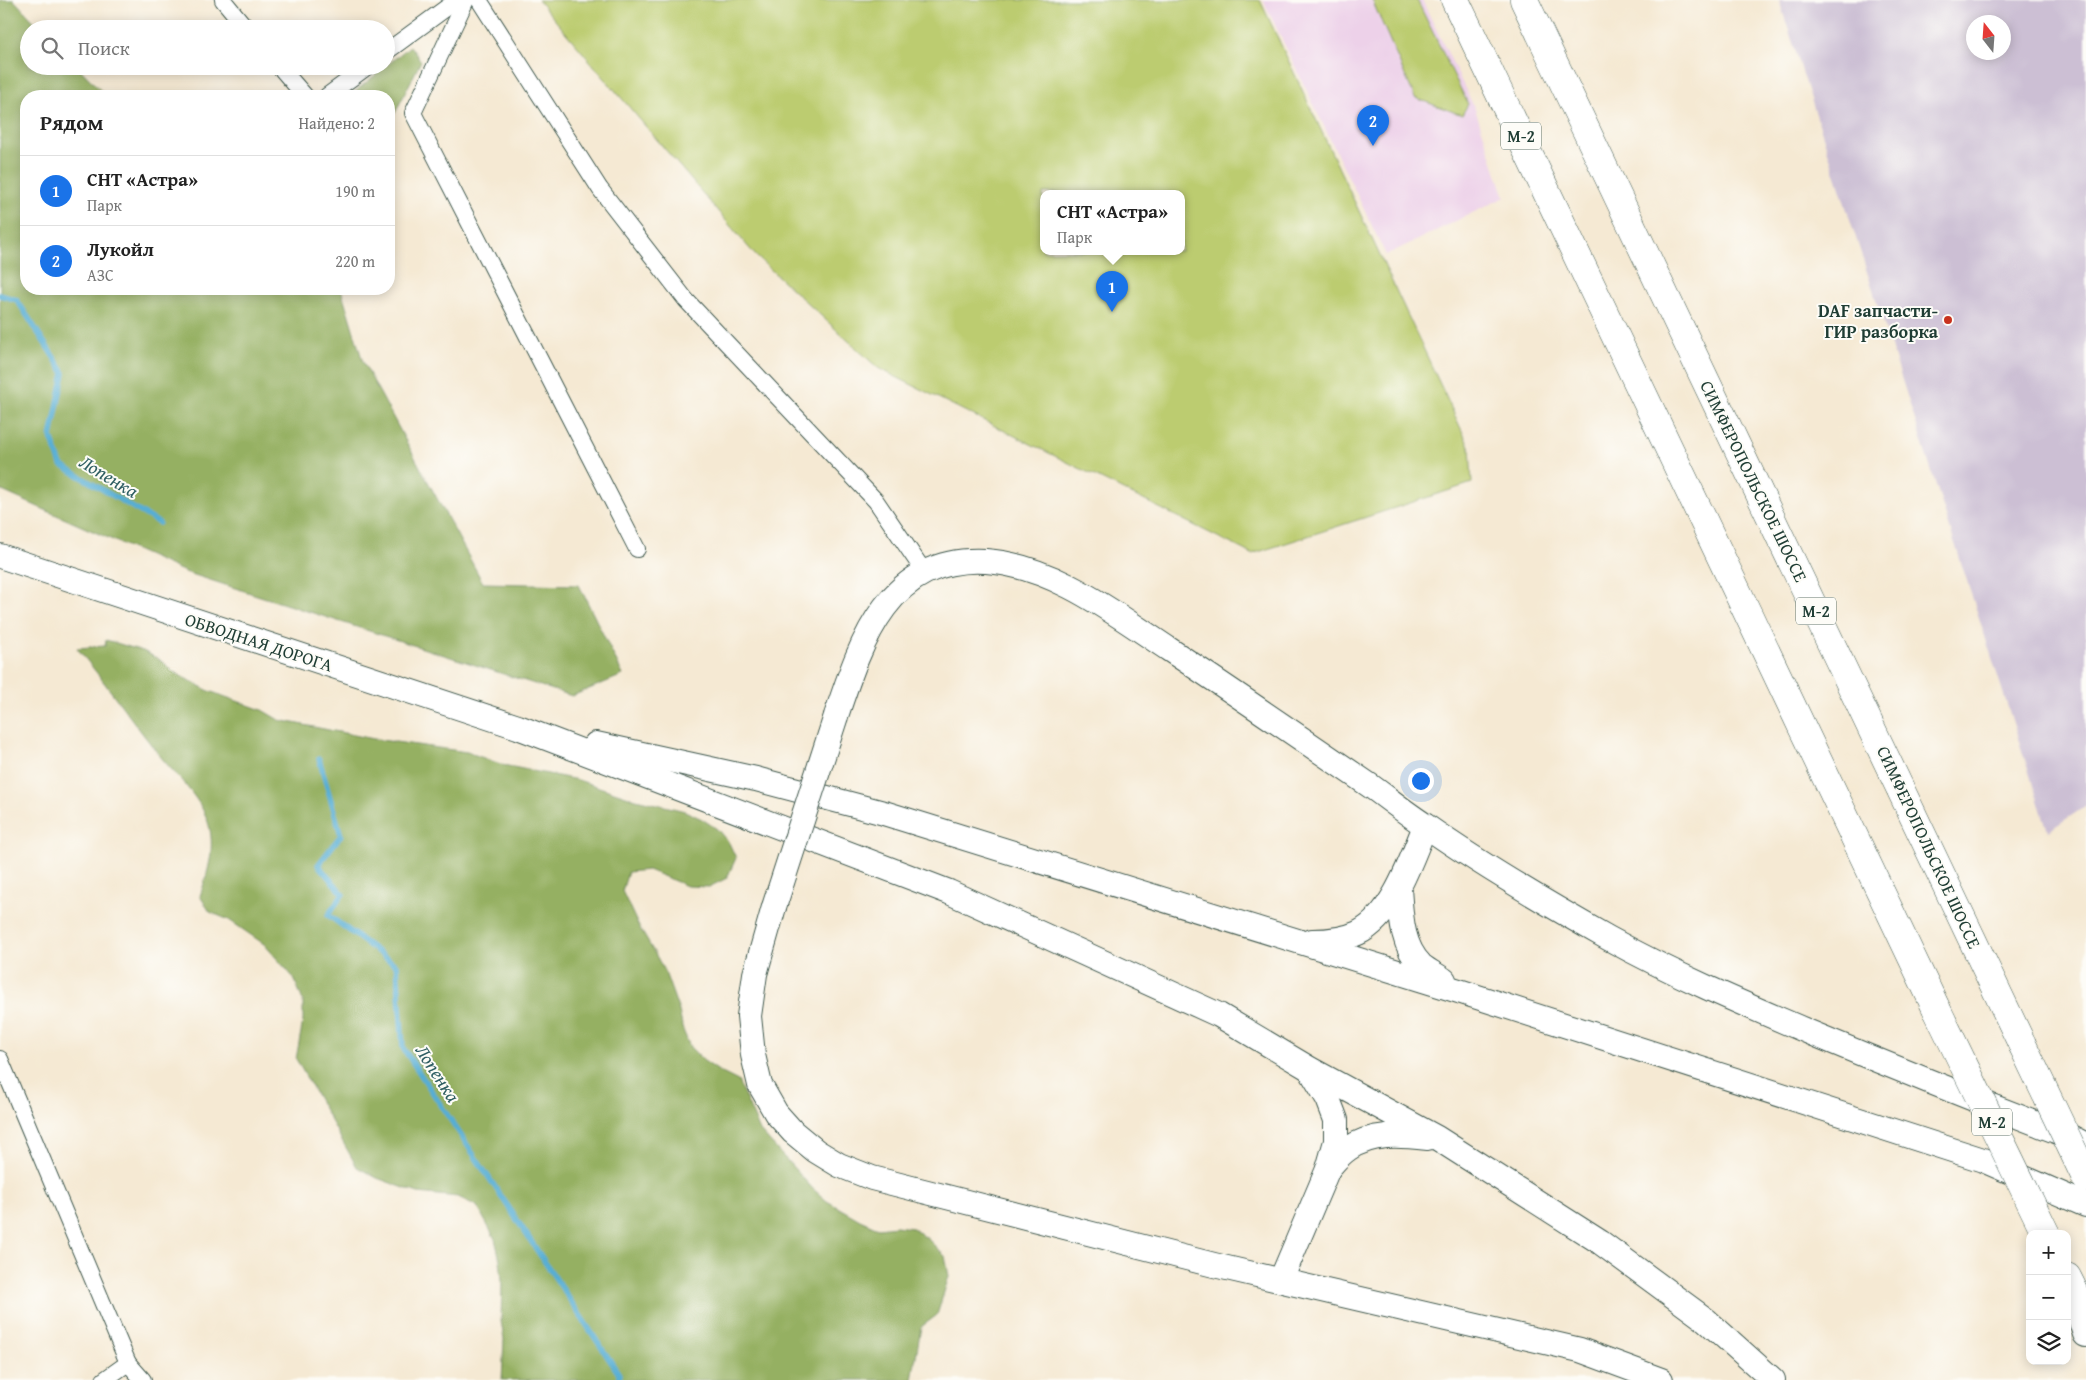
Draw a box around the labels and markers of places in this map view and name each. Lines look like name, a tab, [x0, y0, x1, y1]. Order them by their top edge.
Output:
pin: 2	[1357, 105, 1389, 146]
pin: 1	[1096, 271, 1128, 312]
place label: DAF запчасти- ГИР разборка	[1818, 297, 1939, 345]
marker: DAF запчасти- ГИР разборка	[1942, 314, 1954, 326]

